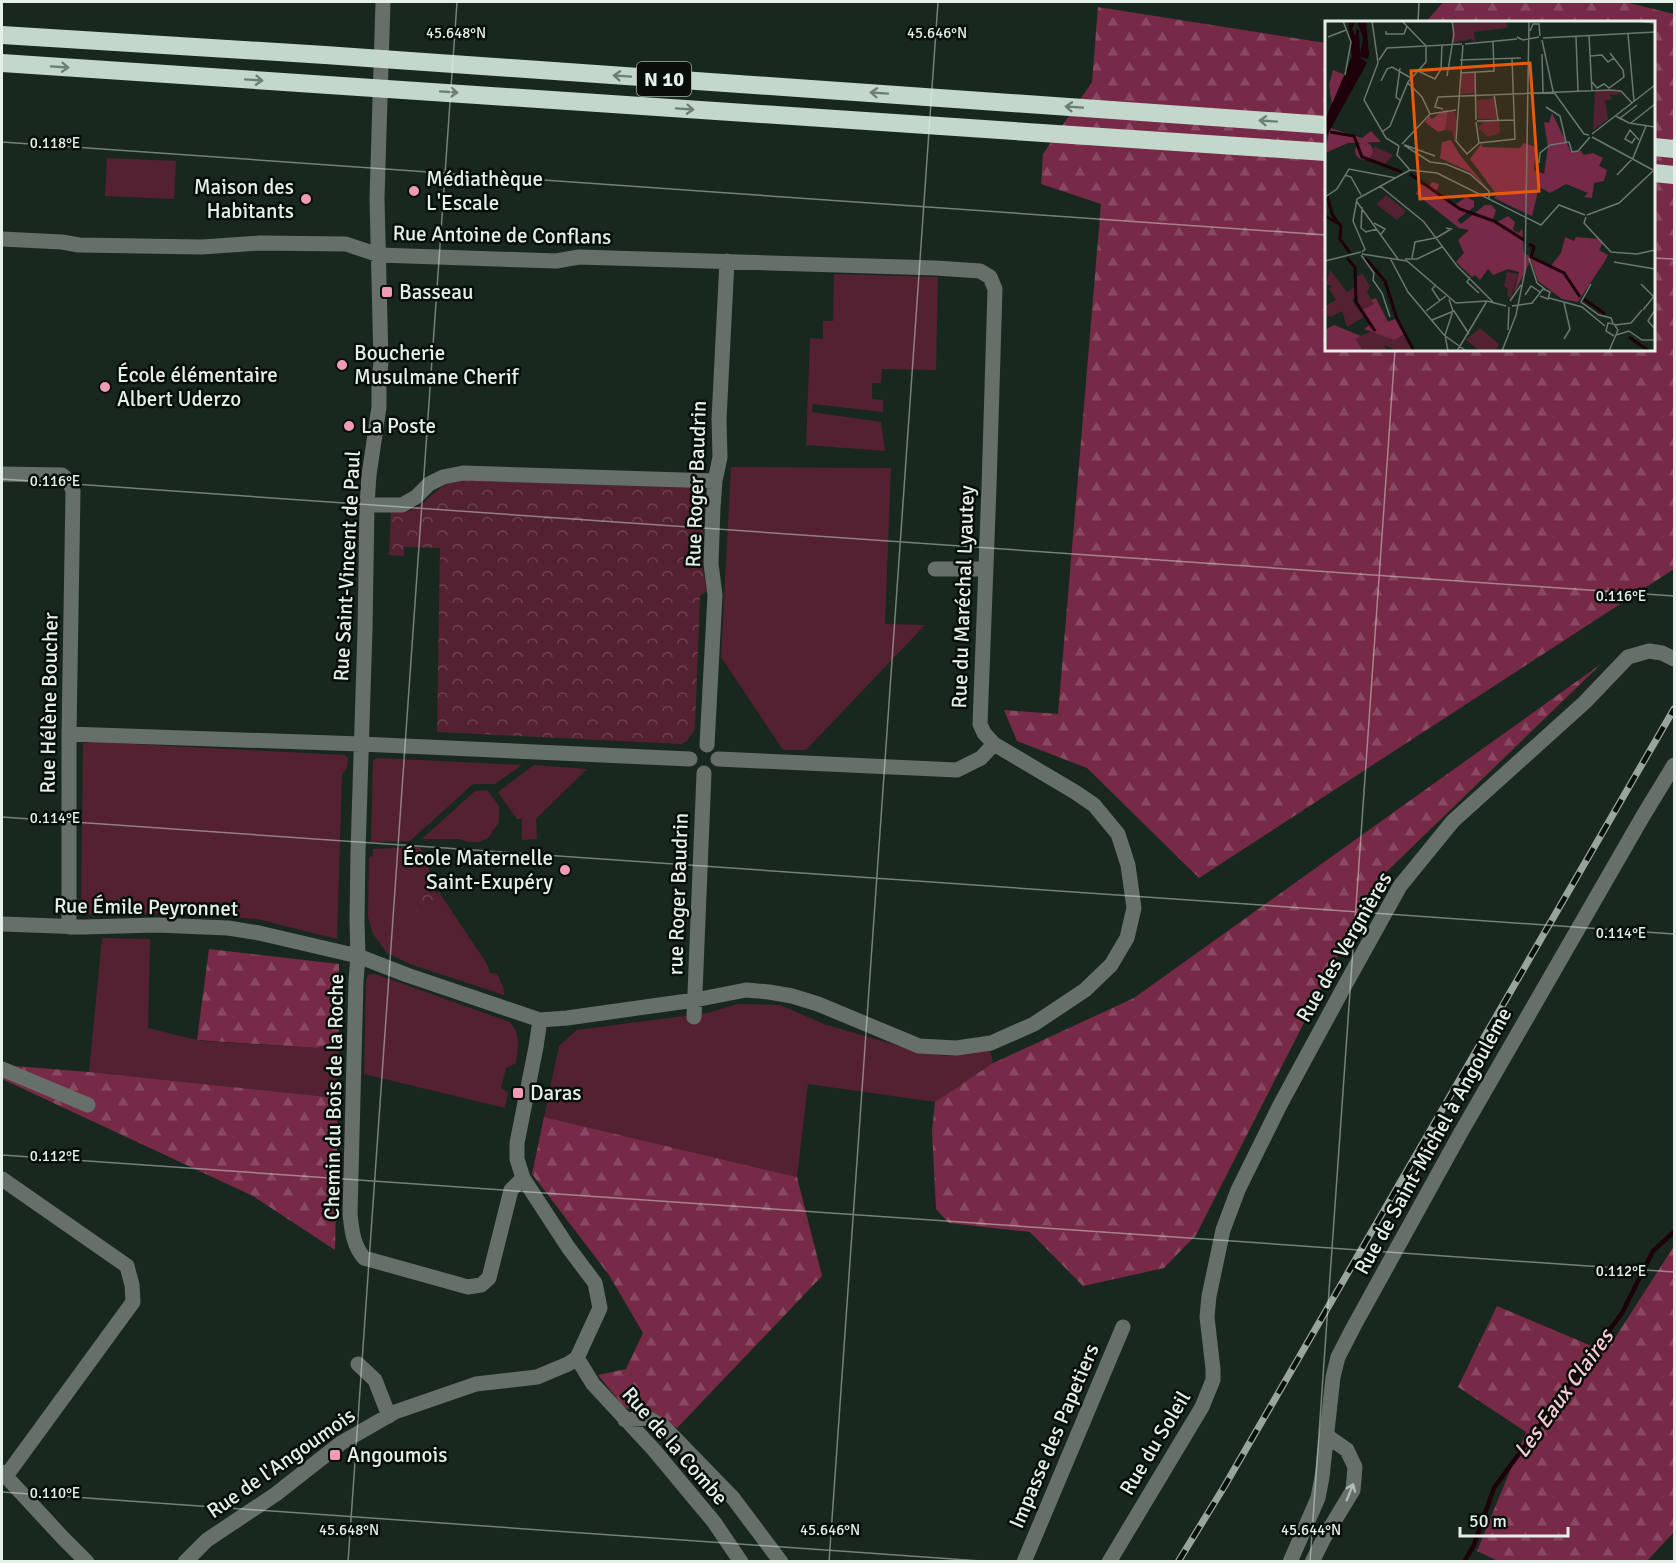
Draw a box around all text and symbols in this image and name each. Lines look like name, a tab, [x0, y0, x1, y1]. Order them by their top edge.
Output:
inset map	[1325, 21, 1655, 351]
text: 45.648°N	[426, 24, 486, 42]
text: 45.646°N	[907, 24, 967, 42]
one-way arrow	[49, 61, 69, 72]
road number: N 10	[637, 62, 691, 96]
one-way arrow	[612, 70, 632, 81]
one-way arrow	[244, 74, 264, 85]
one-way arrow	[439, 87, 458, 98]
one-way arrow	[870, 88, 890, 99]
one-way arrow	[1064, 101, 1084, 112]
one-way arrow	[675, 103, 695, 114]
one-way arrow	[1259, 115, 1279, 126]
text: 0.118°E	[30, 134, 80, 152]
place label: Médiathèque L'Escale	[426, 166, 543, 216]
place label: Maison des Habitants	[194, 174, 294, 224]
marker: Médiathèque L'Escale	[407, 184, 421, 198]
marker: Maison des Habitants	[299, 192, 313, 206]
street label: Rue Antoine de Conflans	[392, 220, 612, 250]
place label: Basseau	[399, 279, 473, 305]
marker: Basseau	[380, 285, 394, 299]
place label: Boucherie Musulmane Cherif	[354, 340, 520, 390]
marker: Boucherie Musulmane Cherif	[335, 358, 349, 372]
place label: École élémentaire Albert Uderzo	[117, 362, 278, 412]
marker: École élémentaire Albert Uderzo	[98, 380, 112, 394]
street label: Rue Roger Baudrin	[680, 400, 712, 568]
place label: La Poste	[361, 413, 436, 439]
marker: La Poste	[342, 419, 356, 433]
street label: Rue Saint-Vincent de Paul	[328, 450, 366, 682]
text: 0.116°E	[30, 472, 80, 490]
street label: Rue du Maréchal Lyautey	[946, 485, 980, 709]
text: 0.116°E	[1596, 587, 1646, 605]
street label: Rue Hélène Boucher	[34, 612, 64, 794]
text: 0.114°E	[30, 809, 80, 827]
street label: rue Roger Baudrin	[662, 812, 694, 976]
place label: École Maternelle Saint-Exupéry	[402, 845, 553, 895]
marker: École Maternelle Saint-Exupéry	[558, 863, 572, 877]
street label: Rue des Vergnières	[1290, 867, 1398, 1027]
street label: Rue Émile Peyronnet	[54, 892, 238, 922]
text: 0.114°E	[1596, 924, 1646, 942]
street label: Chemin du Bois de la Roche	[319, 974, 349, 1220]
street label: Rue de Saint-Michel à Angouleme	[1349, 1003, 1517, 1279]
place label: Daras	[530, 1080, 581, 1106]
marker: Daras	[511, 1086, 525, 1100]
text: 0.112°E	[30, 1147, 80, 1165]
text: 0.112°E	[1596, 1262, 1646, 1280]
water label: Les Eaux Claires	[1508, 1322, 1620, 1463]
street label: Impasse des Papetiers	[1003, 1340, 1105, 1532]
street label: Rue de la Combe	[617, 1382, 733, 1510]
street label: Rue du Soleil	[1114, 1386, 1196, 1500]
street label: Rue de l'Angoumois	[202, 1402, 360, 1524]
place label: Angoumois	[347, 1442, 447, 1468]
marker: Angoumois	[328, 1448, 342, 1462]
one-way arrow	[1345, 1483, 1356, 1501]
text: 0.110°E	[30, 1484, 80, 1502]
scale bar	[1460, 1500, 1568, 1538]
text: 50 m	[1469, 1510, 1507, 1532]
text: 45.648°N	[319, 1521, 379, 1539]
text: 45.646°N	[800, 1521, 860, 1539]
text: 45.644°N	[1281, 1521, 1341, 1539]

